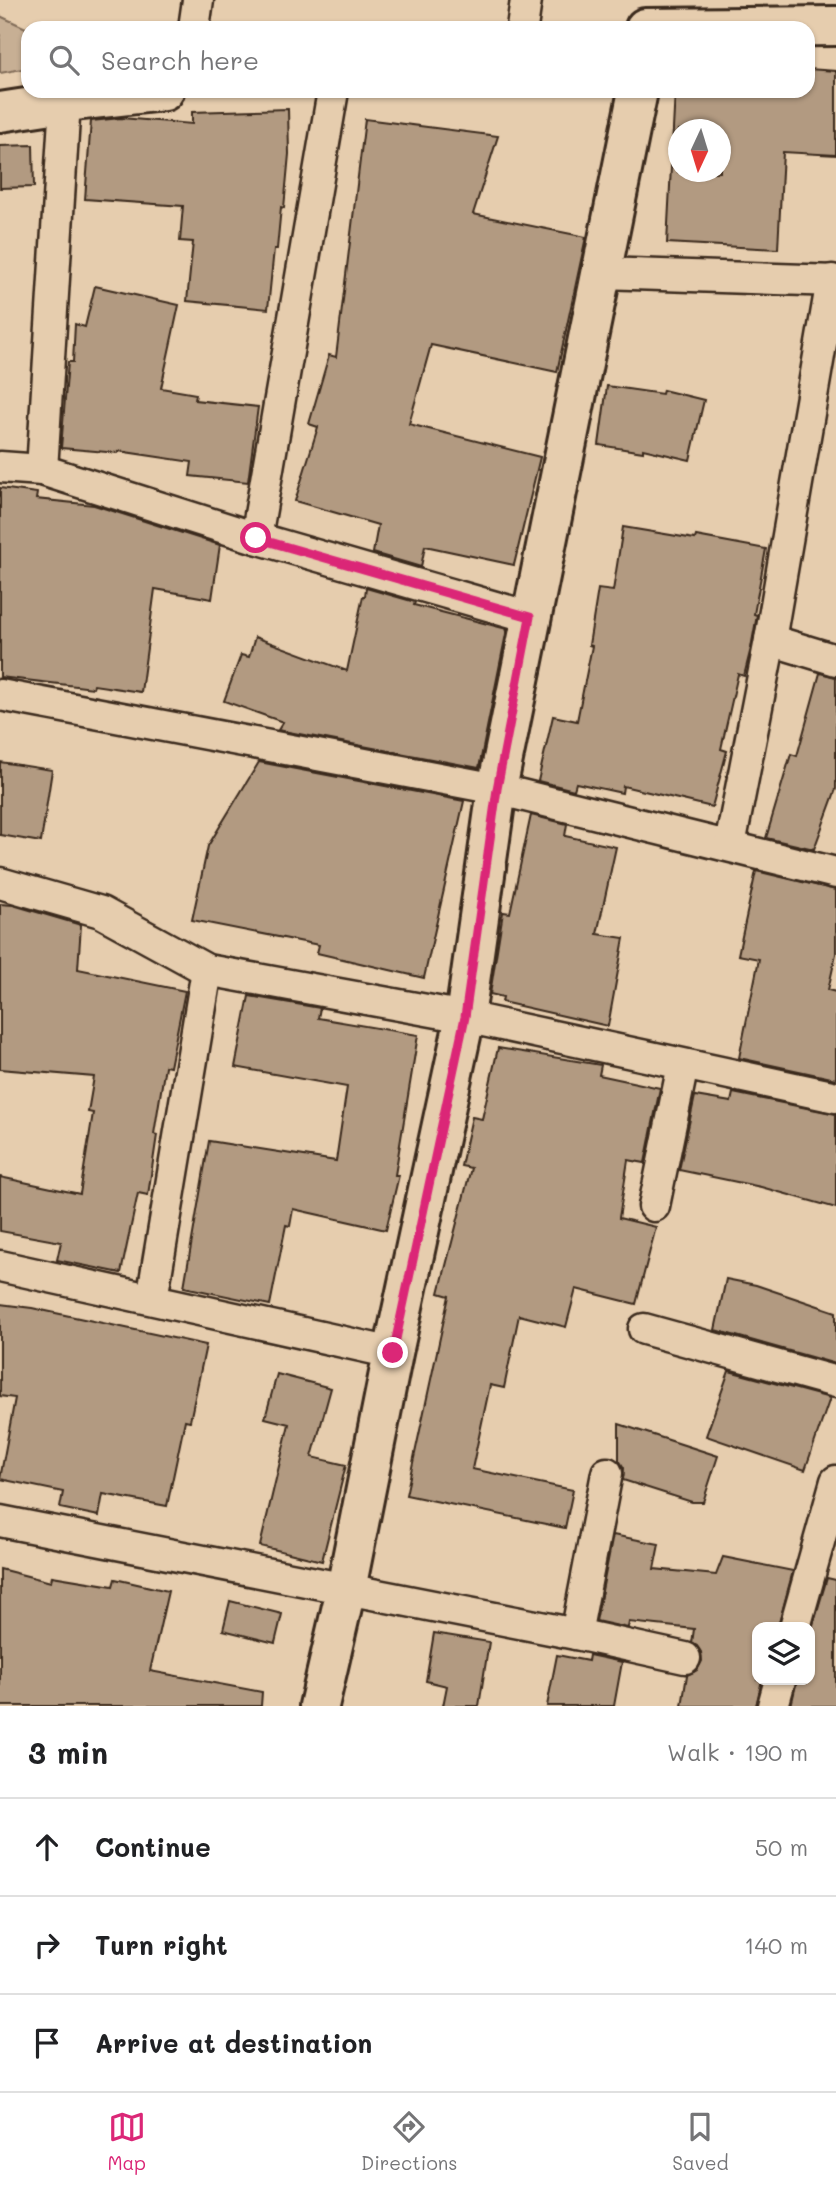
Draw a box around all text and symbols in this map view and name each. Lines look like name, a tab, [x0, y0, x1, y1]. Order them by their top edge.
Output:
search box	[21, 21, 815, 98]
icon: search	[45, 41, 83, 79]
text: Search here	[101, 43, 259, 77]
north arrow	[668, 119, 731, 182]
route start	[240, 522, 271, 553]
route end	[377, 1337, 408, 1368]
map controls	[752, 1622, 815, 1685]
button: layers	[752, 1622, 815, 1685]
text: 3 min	[28, 1732, 108, 1772]
text: Walk · 190 m	[667, 1737, 808, 1767]
icon: ahead	[28, 1828, 66, 1866]
text: Continue	[95, 1830, 211, 1864]
text: 50 m	[755, 1832, 808, 1862]
icon: right	[28, 1926, 66, 1964]
text: Turn right	[95, 1928, 228, 1962]
text: 140 m	[744, 1930, 808, 1960]
icon: arrive	[28, 2024, 66, 2062]
text: Arrive at destination	[95, 2026, 372, 2060]
tab: Map	[107, 2108, 146, 2175]
tab: Directions	[361, 2108, 457, 2175]
tab: Saved	[672, 2108, 729, 2175]

